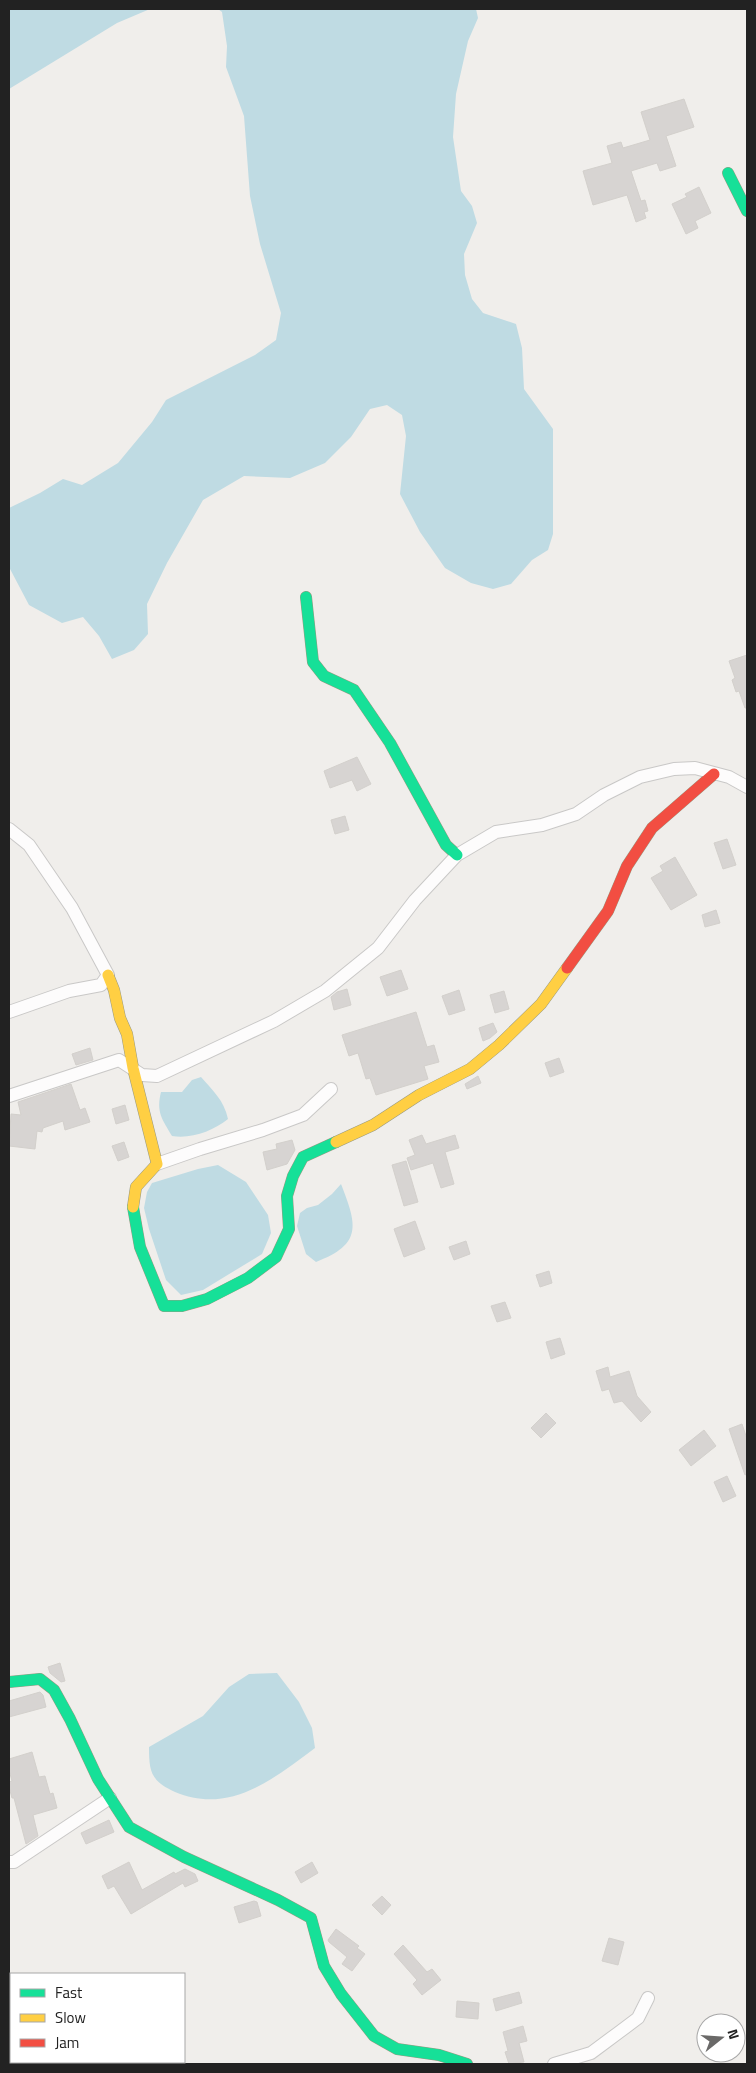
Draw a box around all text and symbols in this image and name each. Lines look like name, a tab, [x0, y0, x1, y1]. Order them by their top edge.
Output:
legend	[10, 1973, 185, 2063]
text: Fast	[55, 1981, 83, 2004]
text: Slow	[55, 2006, 86, 2029]
north arrow	[696, 2013, 746, 2063]
text: N	[722, 2026, 745, 2042]
text: Jam	[55, 2031, 79, 2054]

